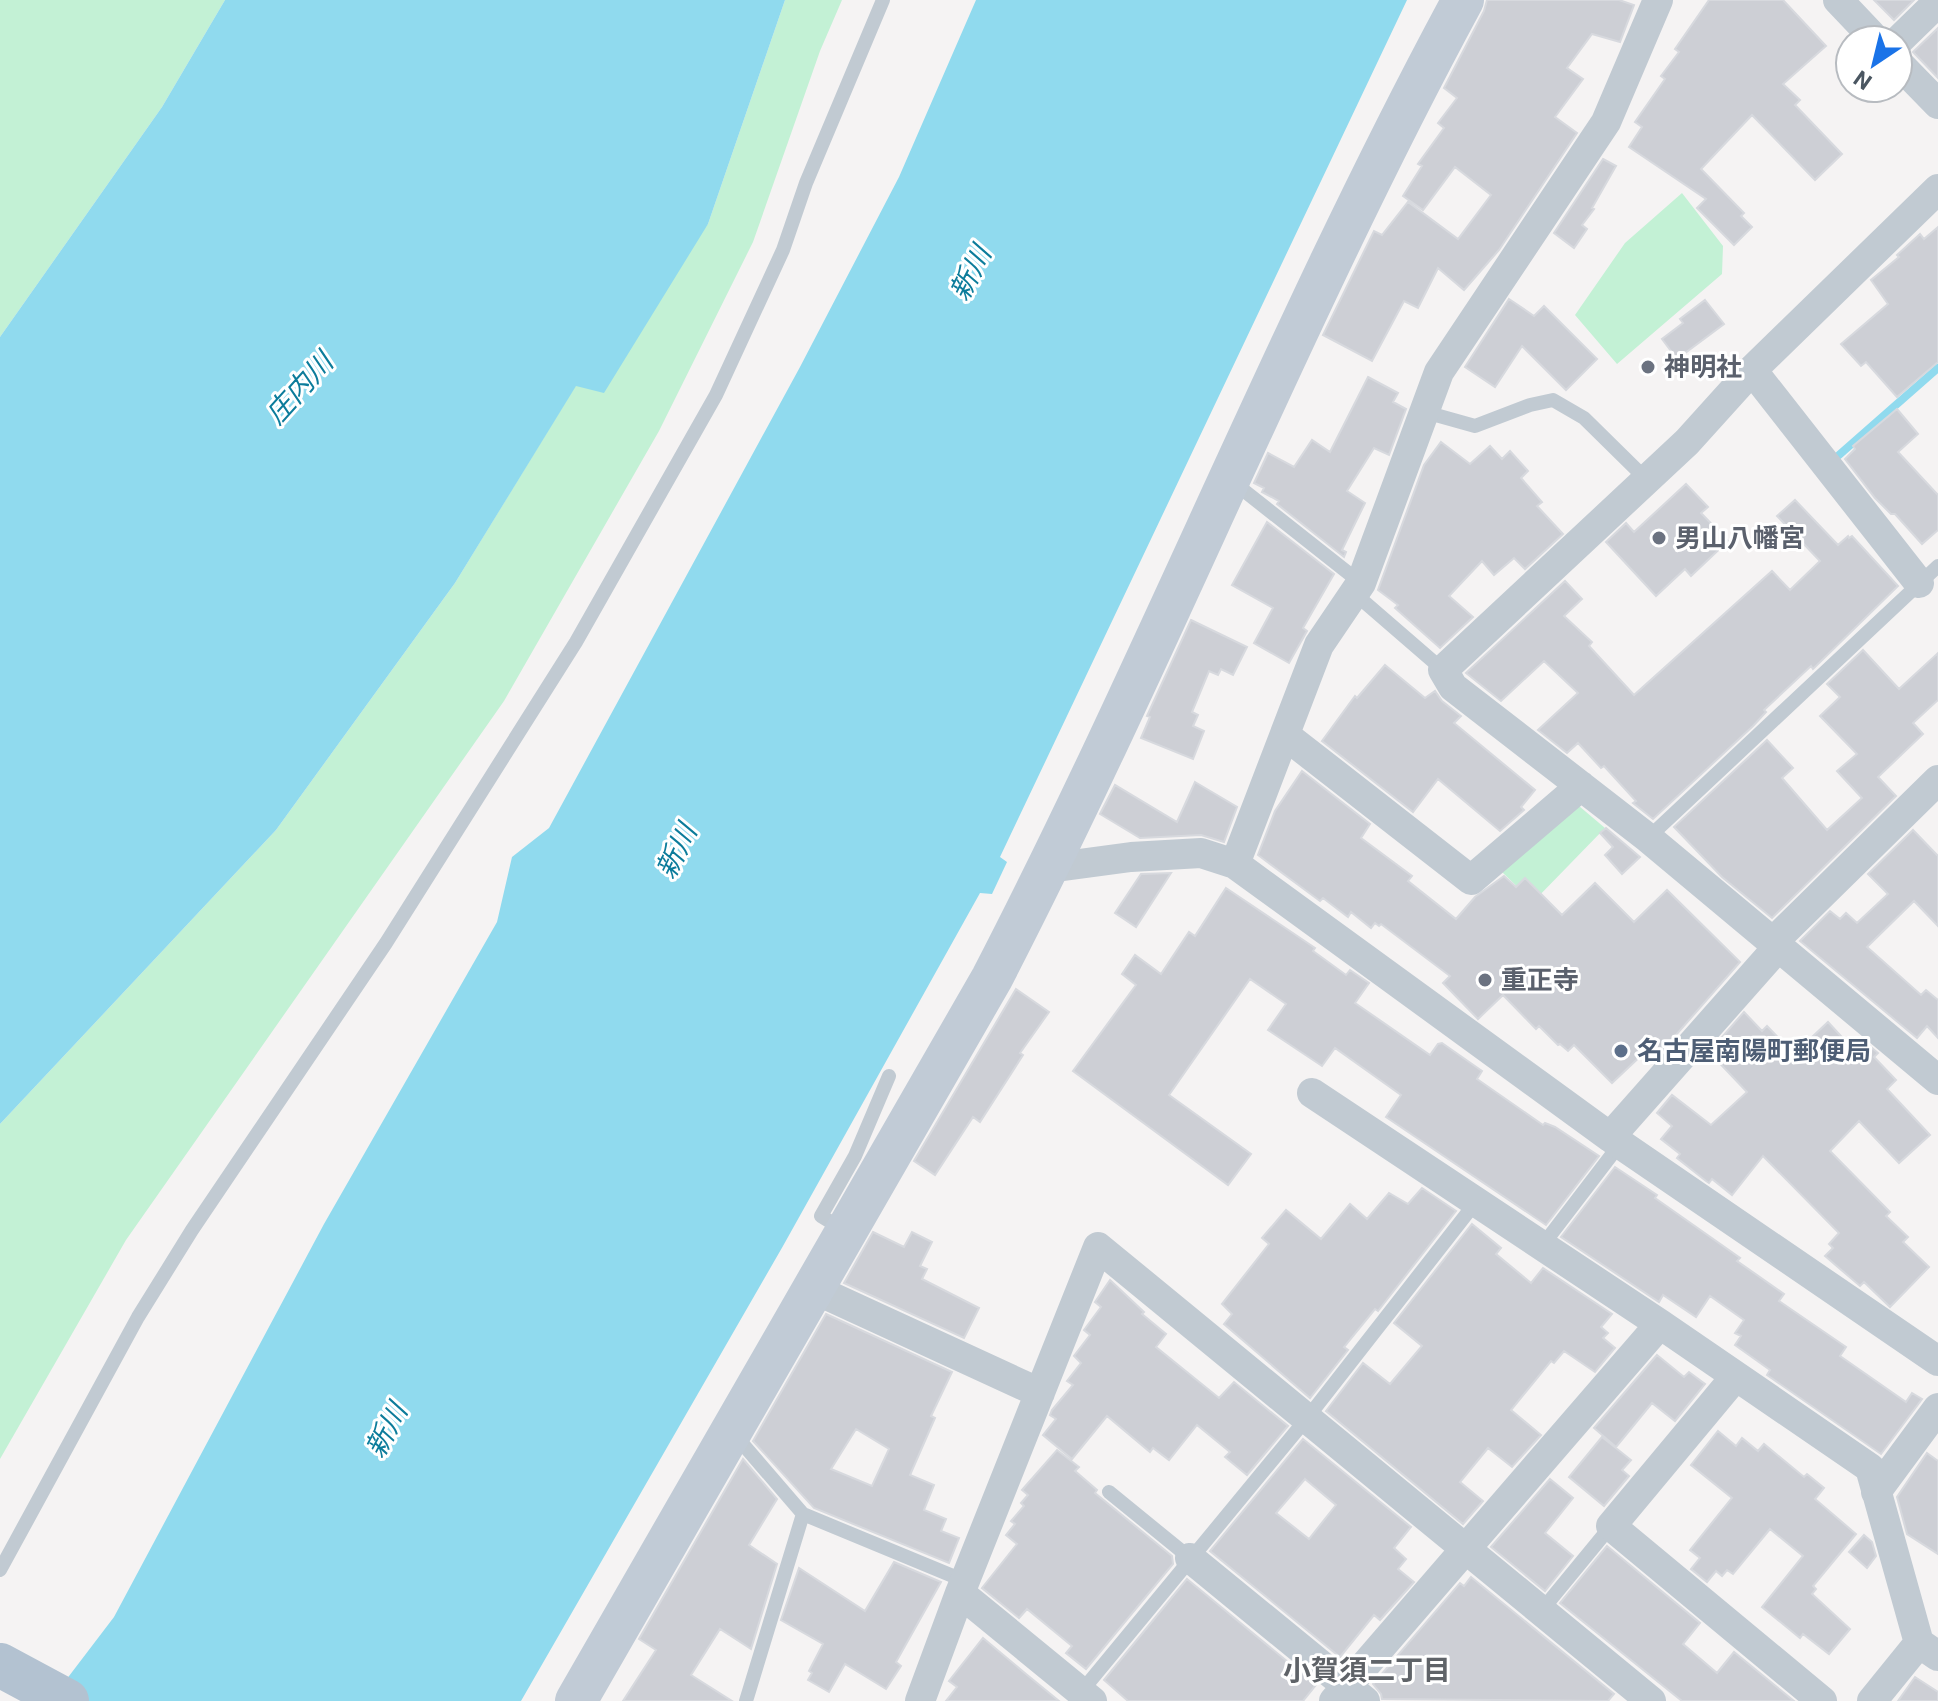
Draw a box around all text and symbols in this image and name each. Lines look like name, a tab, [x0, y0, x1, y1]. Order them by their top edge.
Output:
north arrow	[1834, 24, 1914, 104]
text: N	[1849, 65, 1876, 95]
water label: 新川	[943, 238, 999, 306]
water label: 庄内川	[259, 344, 342, 431]
place label: 神明社	[1664, 352, 1742, 382]
marker: 神明社	[1639, 358, 1657, 376]
place label: 男山八幡宮	[1675, 523, 1805, 553]
marker: 男山八幡宮	[1650, 529, 1668, 547]
water label: 新川	[649, 816, 705, 884]
place label: 重正寺	[1501, 965, 1579, 995]
marker: 重正寺	[1476, 971, 1494, 989]
place label: 名古屋南陽町郵便局	[1637, 1036, 1871, 1066]
marker: 名古屋南陽町郵便局	[1612, 1042, 1630, 1060]
water label: 新川	[359, 1395, 416, 1463]
district label: 小賀須二丁目	[1283, 1654, 1451, 1687]

